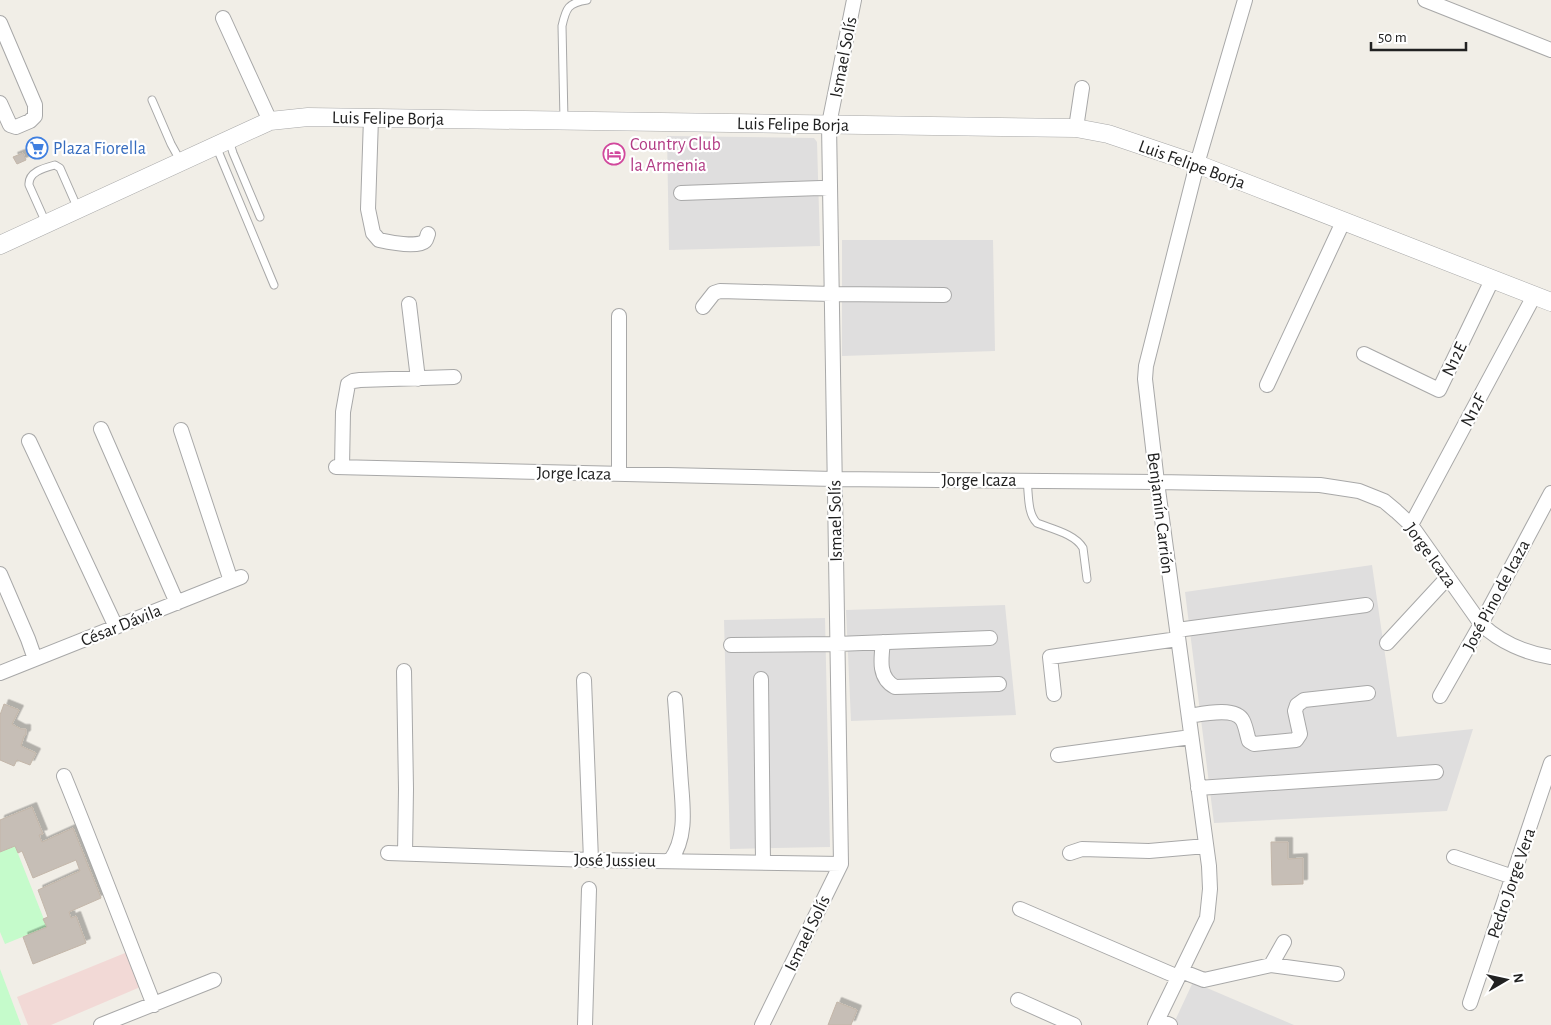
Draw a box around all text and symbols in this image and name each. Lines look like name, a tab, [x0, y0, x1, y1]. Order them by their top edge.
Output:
street label: Ismael Solís	[827, 15, 861, 99]
scale bar	[1371, 20, 1466, 52]
text: 50 m	[1378, 30, 1407, 45]
street label: Luis Felipe Borja	[332, 109, 444, 129]
street label: Luis Felipe Borja	[737, 115, 849, 135]
supermarket icon: Plaza Fiorella	[25, 136, 49, 160]
place label: Country Club la Armenia	[630, 136, 721, 175]
street label: Luis Felipe Borja	[1136, 137, 1248, 193]
place label: Plaza Fiorella	[53, 140, 146, 158]
hotel icon: Country Club la Armenia	[602, 142, 626, 166]
street label: N12E	[1439, 339, 1471, 379]
street label: N12F	[1458, 391, 1490, 430]
street label: Benjamín Carrión	[1144, 451, 1176, 575]
street label: Jorge Icaza	[536, 464, 612, 484]
street label: Jorge Icaza	[942, 472, 1017, 490]
street label: Ismael Solís	[826, 480, 846, 562]
street label: Jorge Icaza	[1401, 520, 1460, 591]
street label: José Pino de Icaza	[1460, 537, 1534, 654]
street label: César Dávila	[78, 602, 164, 650]
street label: Pedro Jorge Vera	[1485, 826, 1539, 941]
street label: José Jussieu	[574, 851, 656, 871]
street label: Ismael Solís	[782, 893, 834, 974]
north arrow	[1481, 955, 1531, 1005]
text: N	[1510, 972, 1526, 984]

